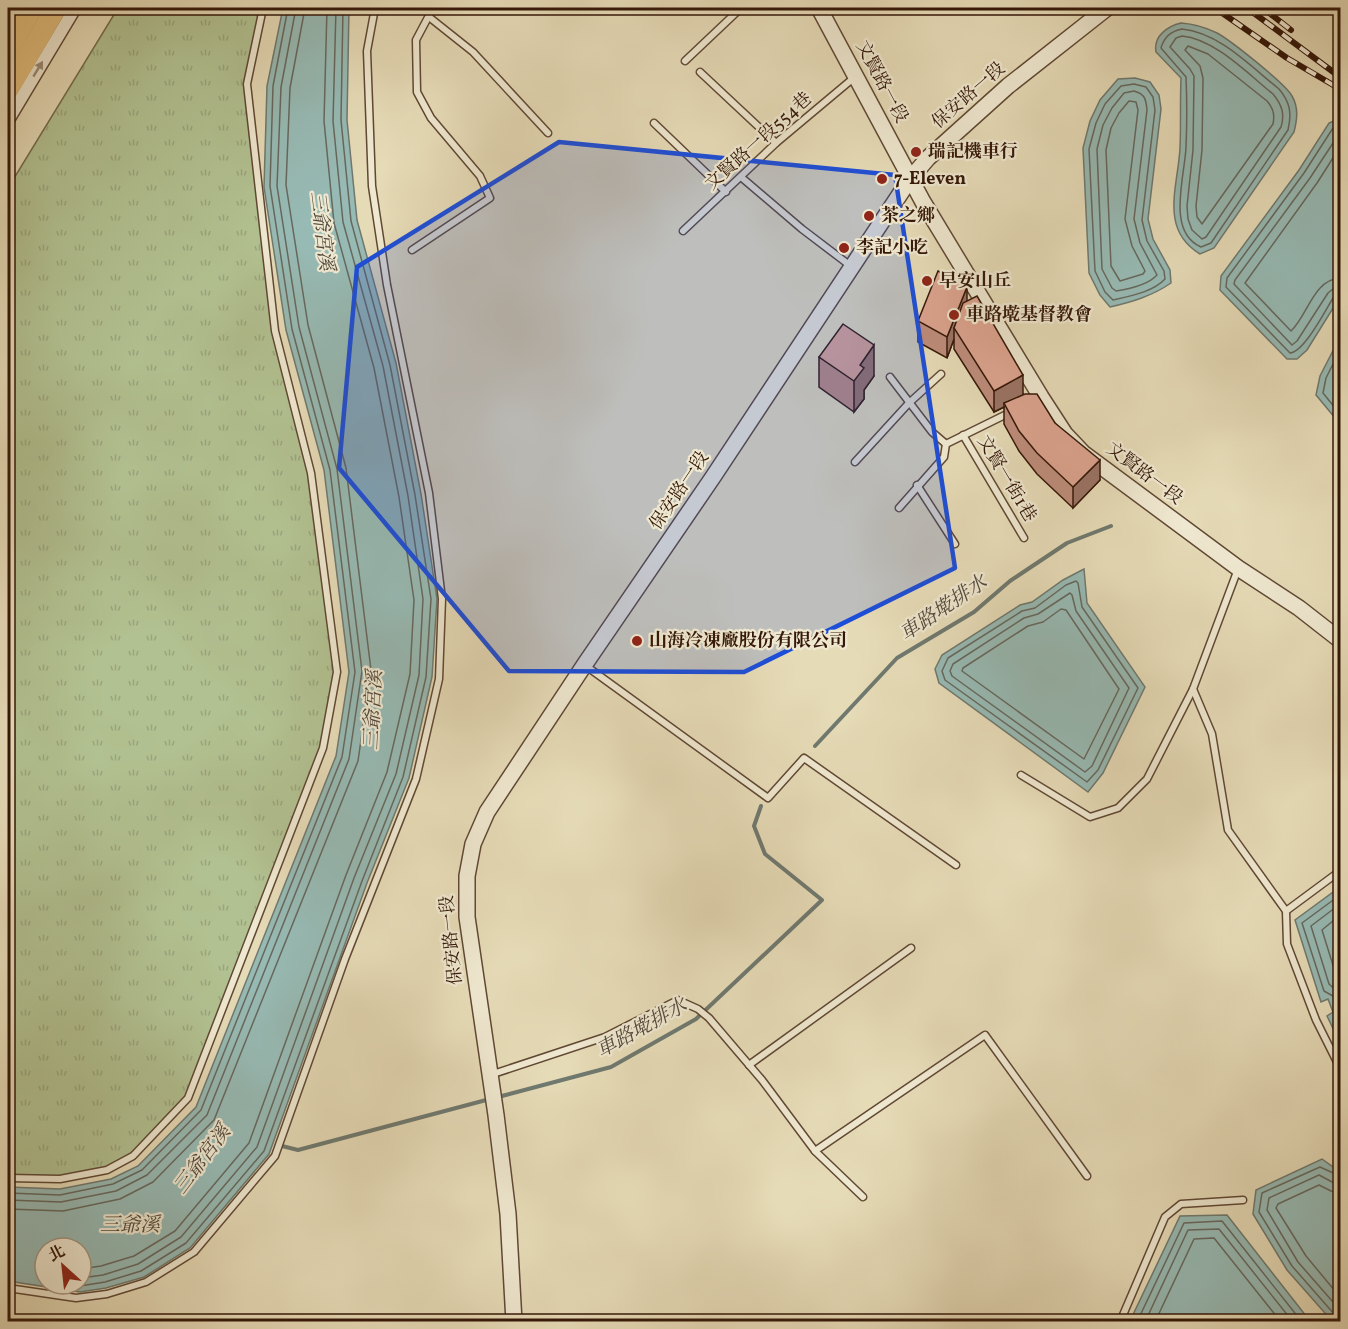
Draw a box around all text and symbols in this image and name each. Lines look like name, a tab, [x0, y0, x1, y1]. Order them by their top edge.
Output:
street label: 文賢路一段	[849, 36, 913, 128]
street label: 保安路一段	[927, 57, 1011, 135]
one-way arrow	[32, 61, 43, 77]
street label: 文賢路一段554巷	[700, 87, 818, 197]
place label: 瑞記機車行	[928, 140, 1018, 165]
marker: 瑞記機車行	[909, 145, 923, 159]
place label: 7-Eleven	[894, 167, 966, 192]
marker: 7-Eleven	[875, 172, 889, 186]
water label: 三爺宮溪	[302, 190, 340, 274]
place label: 茶之鄉	[881, 204, 935, 229]
marker: 茶之鄉	[862, 209, 876, 223]
place label: 李記小吃	[856, 236, 928, 261]
marker: 李記小吃	[837, 241, 851, 255]
place label: 早安山丘	[939, 269, 1011, 294]
marker: 早安山丘	[920, 274, 934, 288]
place label: 車路墘基督教會	[966, 303, 1092, 328]
marker: 車路墘基督教會	[947, 308, 961, 322]
street label: 文賢一街1巷	[970, 431, 1042, 527]
street label: 文賢路一段	[1101, 437, 1187, 511]
street label: 保安路一段	[644, 447, 716, 535]
water label: 車路墘排水	[895, 568, 995, 649]
place label: 山海冷凍廠股份有限公司	[649, 629, 847, 654]
marker: 山海冷凍廠股份有限公司	[630, 634, 644, 648]
water label: 三爺宮溪	[358, 667, 390, 751]
street label: 保安路一段	[435, 894, 469, 986]
water label: 車路墘排水	[591, 992, 694, 1065]
water label: 三爺宮溪	[168, 1118, 239, 1200]
water label: 三爺溪	[100, 1212, 162, 1240]
north arrow	[33, 1236, 93, 1296]
text: 北	[45, 1241, 69, 1268]

